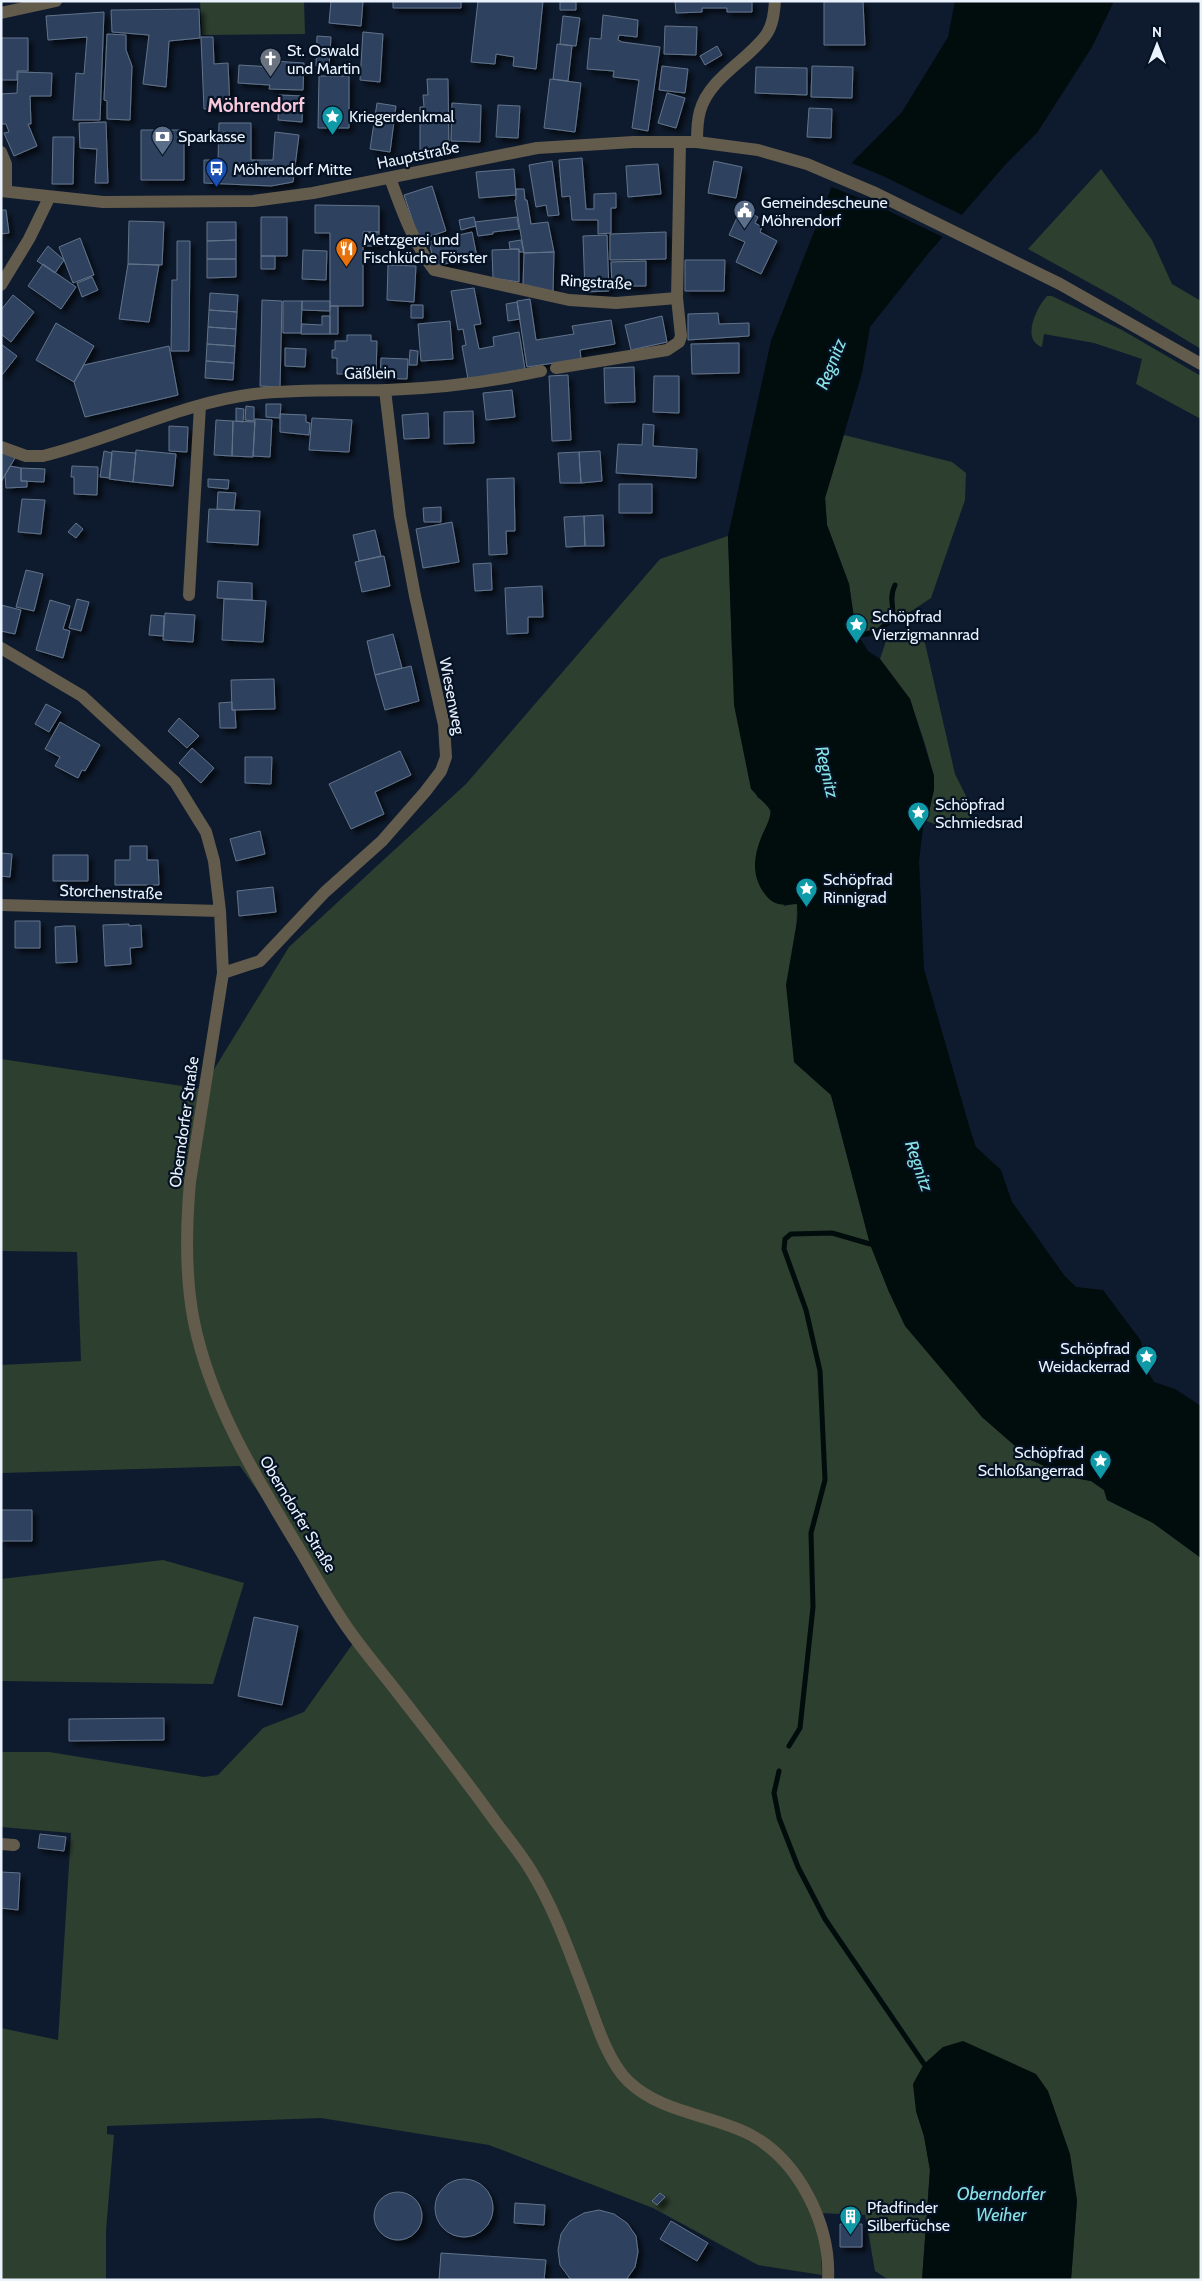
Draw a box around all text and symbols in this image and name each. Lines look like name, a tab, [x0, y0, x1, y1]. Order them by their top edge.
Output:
north arrow	[1132, 20, 1182, 70]
text: N	[1152, 23, 1162, 41]
place label: St. Oswald und Martin	[287, 41, 360, 78]
church icon: St. Oswald und Martin	[259, 47, 283, 78]
district label: Möhrendorf	[207, 94, 305, 117]
place icon: Kriegerdenkmal	[321, 104, 345, 135]
place label: Kriegerdenkmal	[349, 107, 455, 126]
bank icon: Sparkasse	[150, 124, 174, 155]
place label: Sparkasse	[178, 127, 245, 146]
street label: Hauptstraße	[375, 137, 461, 173]
bus stop icon: Möhrendorf Mitte	[205, 157, 229, 188]
place label: Möhrendorf Mitte	[233, 160, 352, 179]
place label: Gemeindescheune Möhrendorf	[761, 193, 888, 230]
public building icon: Gemeindescheune Möhrendorf	[733, 199, 757, 230]
place label: Metzgerei und Fischküche Förster	[363, 230, 488, 267]
restaurant icon: Metzgerei und Fischküche Förster	[335, 236, 359, 267]
street label: Ringstraße	[560, 271, 632, 293]
water label: Regnitz	[811, 335, 851, 393]
street label: Gäßlein	[344, 363, 396, 383]
place label: Schöpfrad Vierzigmannrad	[872, 607, 979, 644]
place icon: Schöpfrad Vierzigmannrad	[844, 613, 868, 644]
street label: Wiesenweg	[435, 656, 469, 737]
water label: Regnitz	[810, 744, 844, 800]
place label: Schöpfrad Schmiedsrad	[935, 795, 1023, 832]
place icon: Schöpfrad Schmiedsrad	[907, 801, 931, 832]
place label: Schöpfrad Rinnigrad	[823, 870, 893, 907]
place icon: Schöpfrad Rinnigrad	[795, 876, 819, 907]
street label: Storchenstraße	[59, 881, 163, 903]
street label: Oberndorfer Straße	[165, 1055, 203, 1189]
water label: Regnitz	[900, 1137, 938, 1195]
place label: Schöpfrad Weidackerrad	[1039, 1339, 1130, 1376]
place icon: Schöpfrad Weidackerrad	[1134, 1345, 1158, 1376]
place label: Schöpfrad Schloßangerrad	[978, 1443, 1084, 1480]
place icon: Schöpfrad Schloßangerrad	[1088, 1449, 1112, 1480]
street label: Oberndorfer Straße	[256, 1452, 340, 1576]
water label: Oberndorfer Weiher	[957, 2183, 1047, 2226]
place label: Pfadfinder Silberfüchse	[867, 2198, 950, 2235]
building icon: Pfadfinder Silberfüchse	[839, 2204, 863, 2235]

